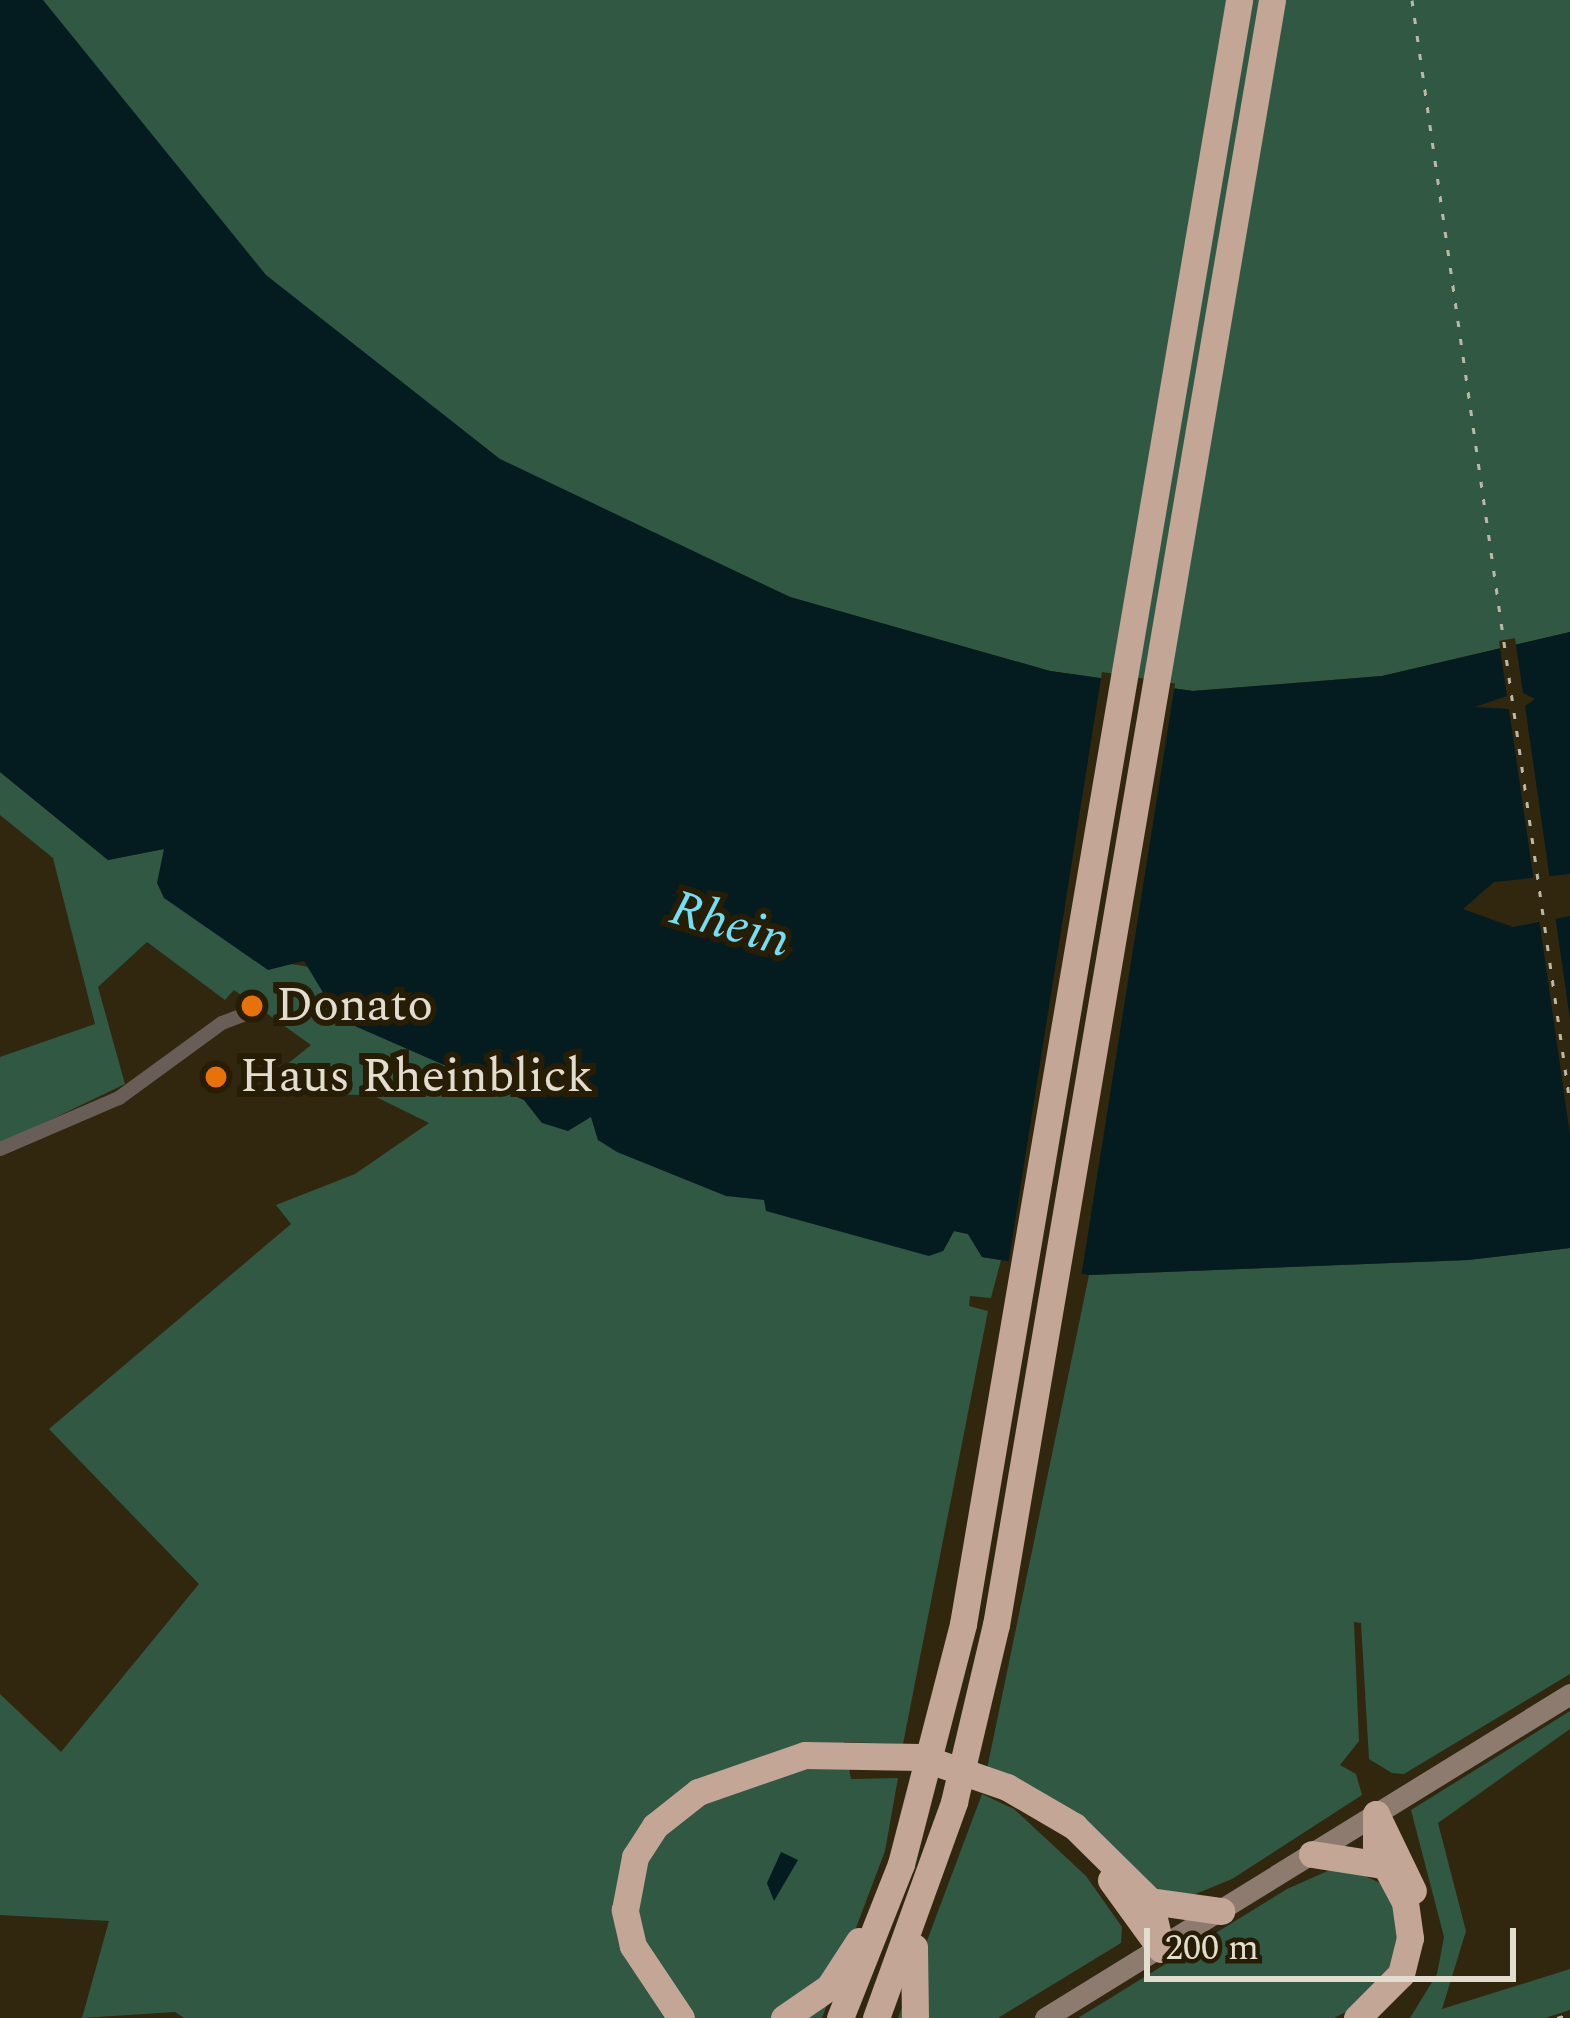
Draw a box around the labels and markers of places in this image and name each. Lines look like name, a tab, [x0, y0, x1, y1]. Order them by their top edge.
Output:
place label: Donato	[276, 977, 433, 1035]
marker: Donato	[239, 993, 265, 1019]
place label: Haus Rheinblick	[240, 1048, 593, 1106]
marker: Haus Rheinblick	[203, 1064, 229, 1090]

